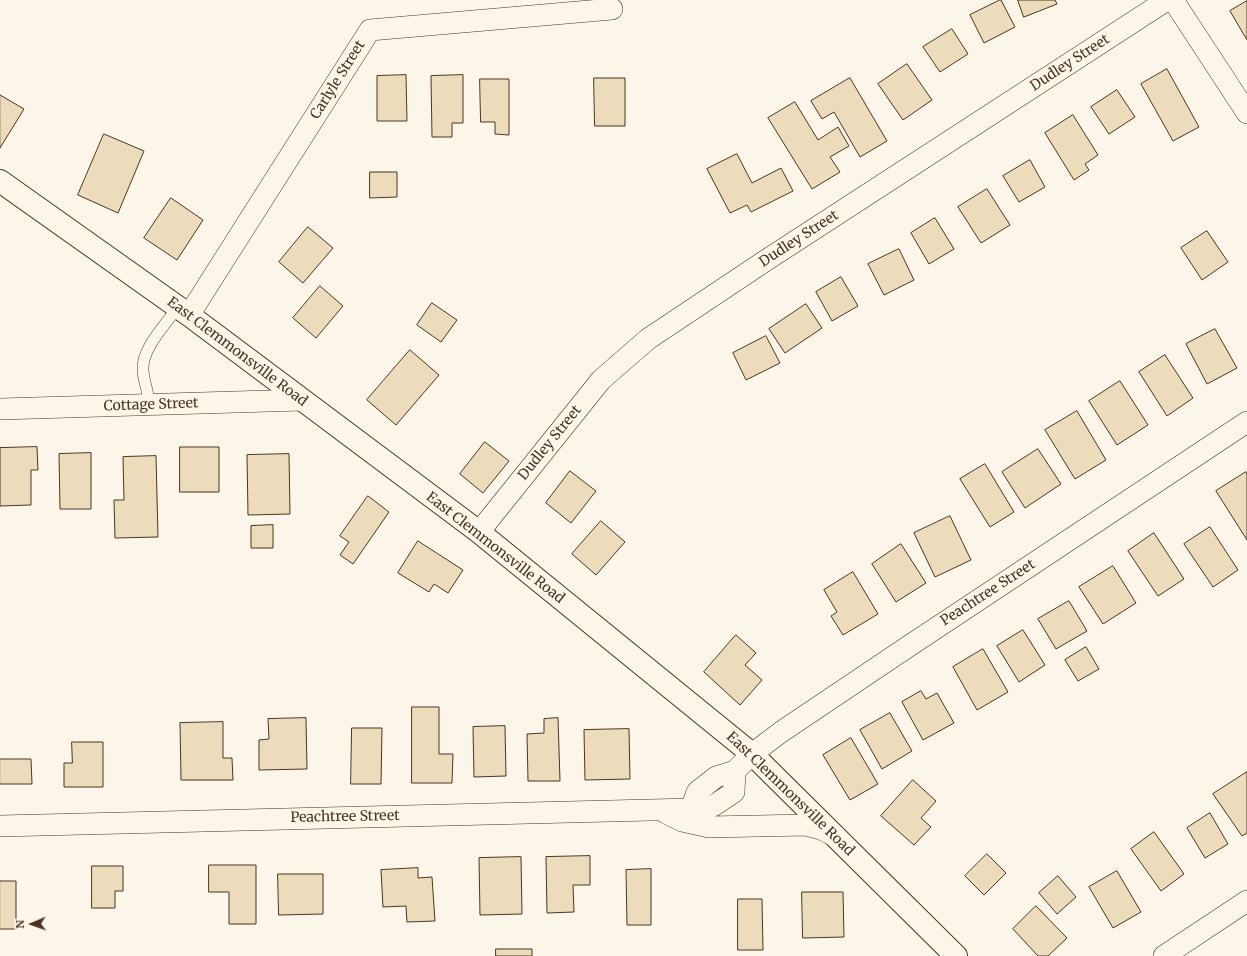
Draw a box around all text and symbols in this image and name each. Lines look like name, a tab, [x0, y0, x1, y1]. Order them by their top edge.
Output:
street label: Dudley Street	[1027, 31, 1113, 95]
street label: Carlyle Street	[307, 38, 369, 122]
street label: Dudley Street	[756, 207, 842, 271]
street label: East Clemmonsville Road	[164, 294, 310, 410]
street label: Cottage Street	[103, 395, 199, 415]
street label: Dudley Street	[515, 402, 585, 484]
street label: East Clemmonsville Road	[422, 489, 568, 607]
street label: Peachtree Street	[938, 556, 1038, 630]
street label: East Clemmonsville Road	[723, 729, 857, 859]
street label: Peachtree Street	[290, 808, 400, 826]
north arrow	[12, 904, 52, 944]
text: N	[13, 920, 27, 929]

